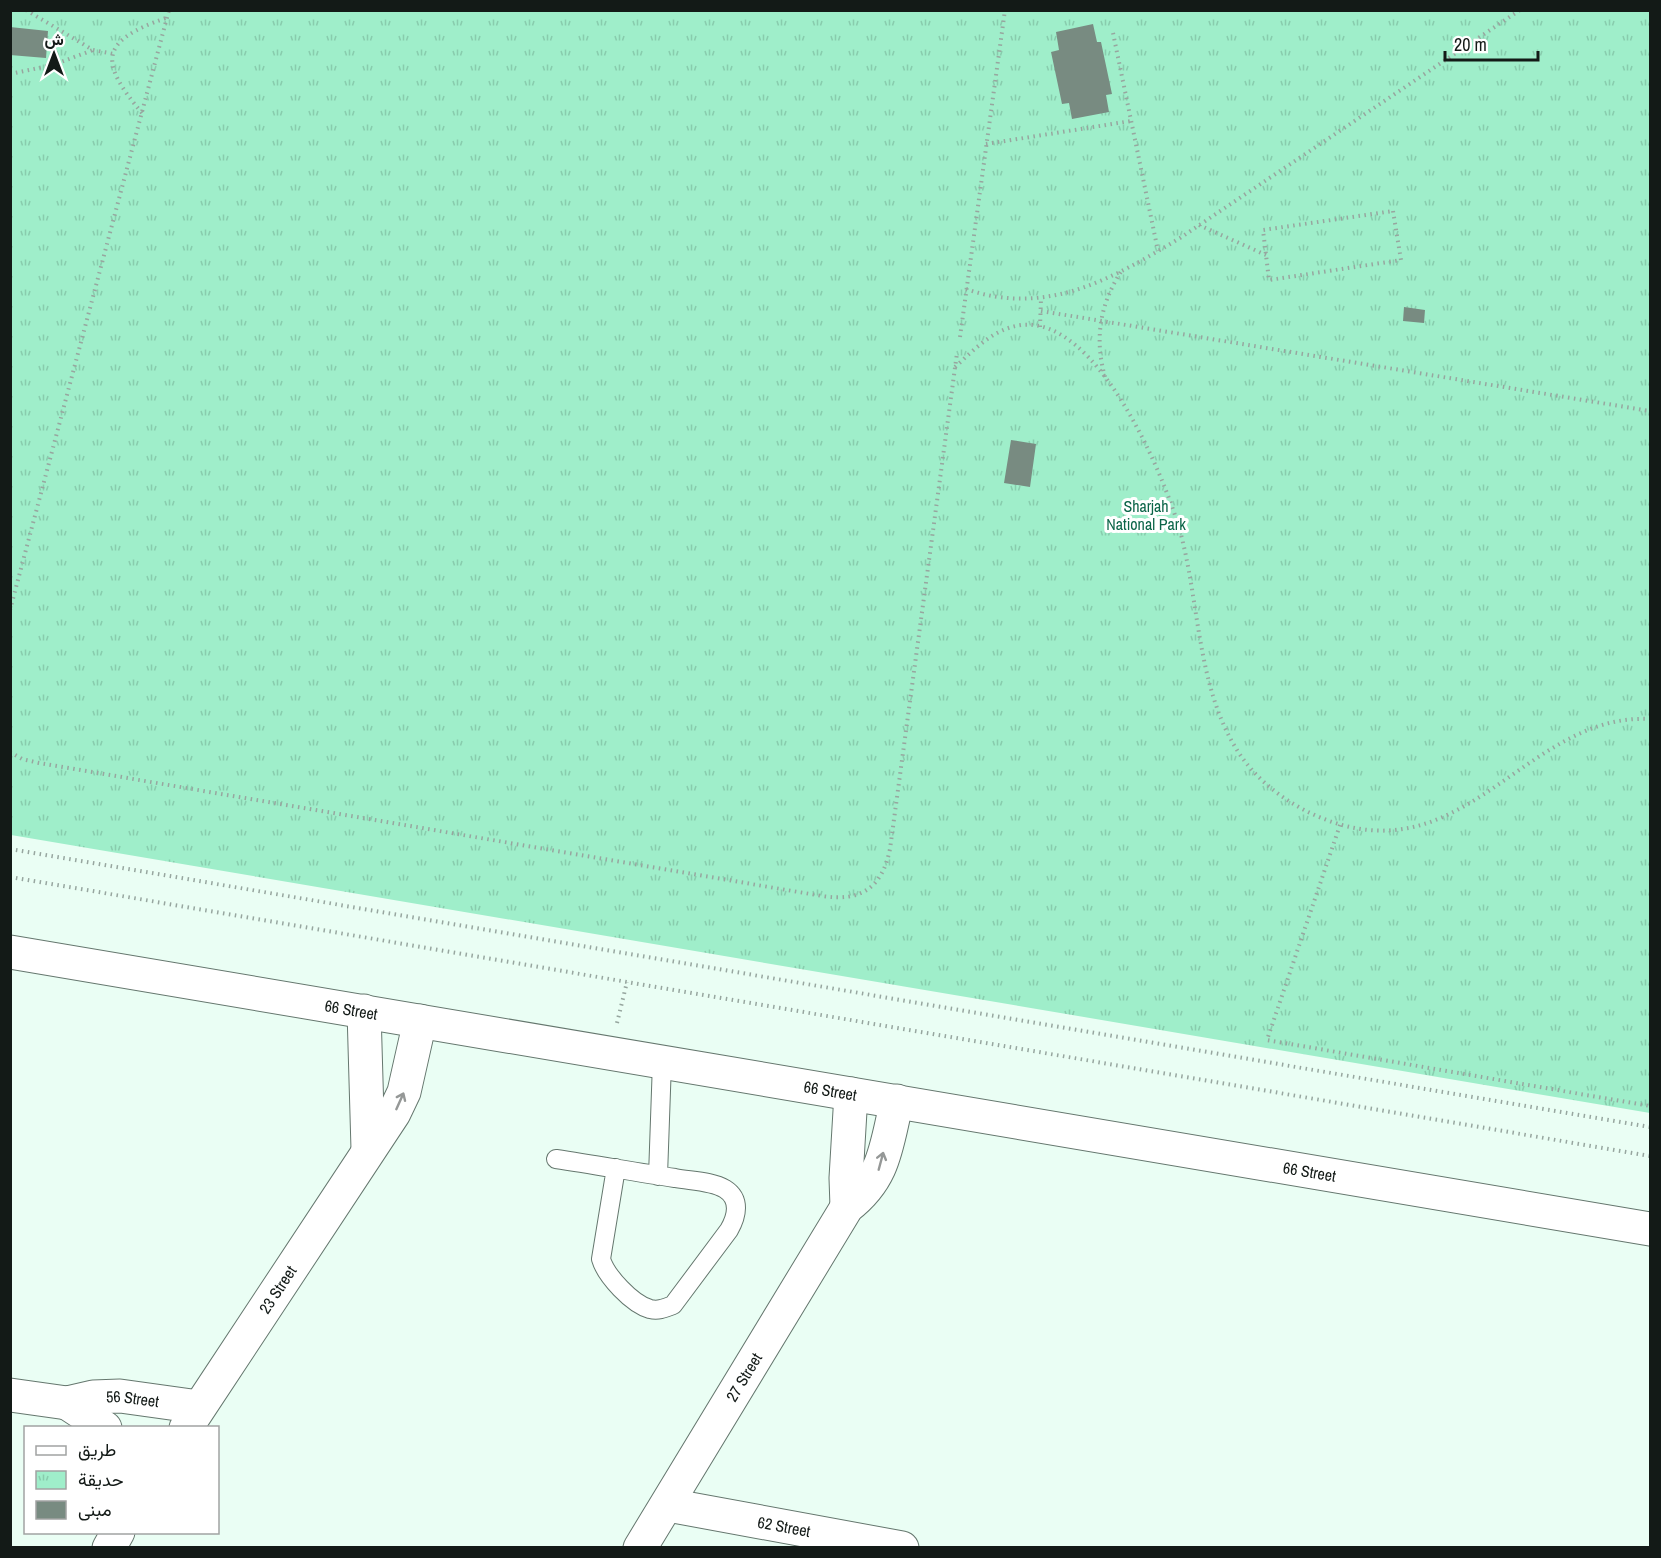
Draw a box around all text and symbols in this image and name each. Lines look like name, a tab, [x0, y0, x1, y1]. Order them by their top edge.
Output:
north arrow	[24, 24, 84, 84]
scale bar	[1445, 24, 1538, 62]
text: ش	[44, 28, 64, 50]
text: 20 m	[1454, 32, 1487, 57]
park label: Sharjah National Park	[1106, 495, 1186, 535]
street label: 66 Street	[323, 994, 380, 1025]
street label: 66 Street	[802, 1075, 859, 1106]
one-way arrow	[394, 1092, 406, 1110]
one-way arrow	[876, 1152, 888, 1171]
street label: 66 Street	[1281, 1156, 1338, 1187]
street label: 23 Street	[254, 1261, 302, 1318]
street label: 27 Street	[721, 1348, 767, 1406]
street label: 56 Street	[106, 1385, 161, 1412]
legend	[24, 1426, 219, 1534]
text: طريق	[78, 1437, 116, 1462]
text: حديقة	[78, 1467, 124, 1492]
text: مبنى	[78, 1497, 112, 1522]
street label: 62 Street	[756, 1511, 813, 1542]

